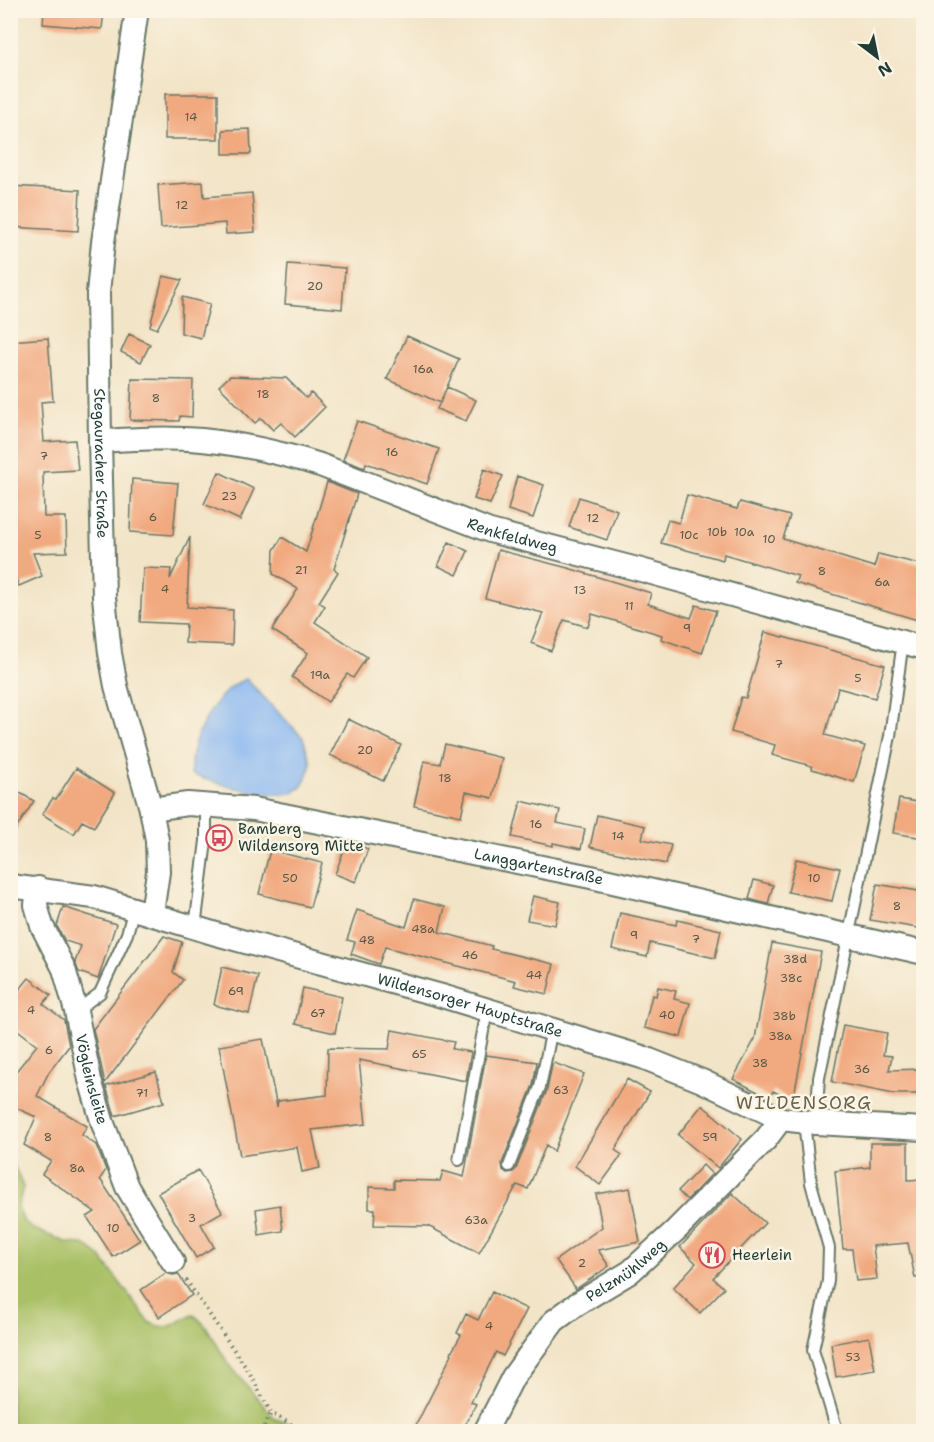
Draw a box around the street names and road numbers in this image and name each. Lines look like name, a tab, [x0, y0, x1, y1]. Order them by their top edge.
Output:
street label: Stegauracher Straße	[89, 388, 112, 539]
street label: Renkfeldweg	[464, 513, 560, 558]
street label: Langgartenstraße	[472, 844, 605, 890]
street label: Wildensorger Hauptstraße	[375, 969, 565, 1042]
street label: Vögleinsleite	[71, 1032, 113, 1127]
street label: Pelzmühlweg	[582, 1234, 670, 1306]

